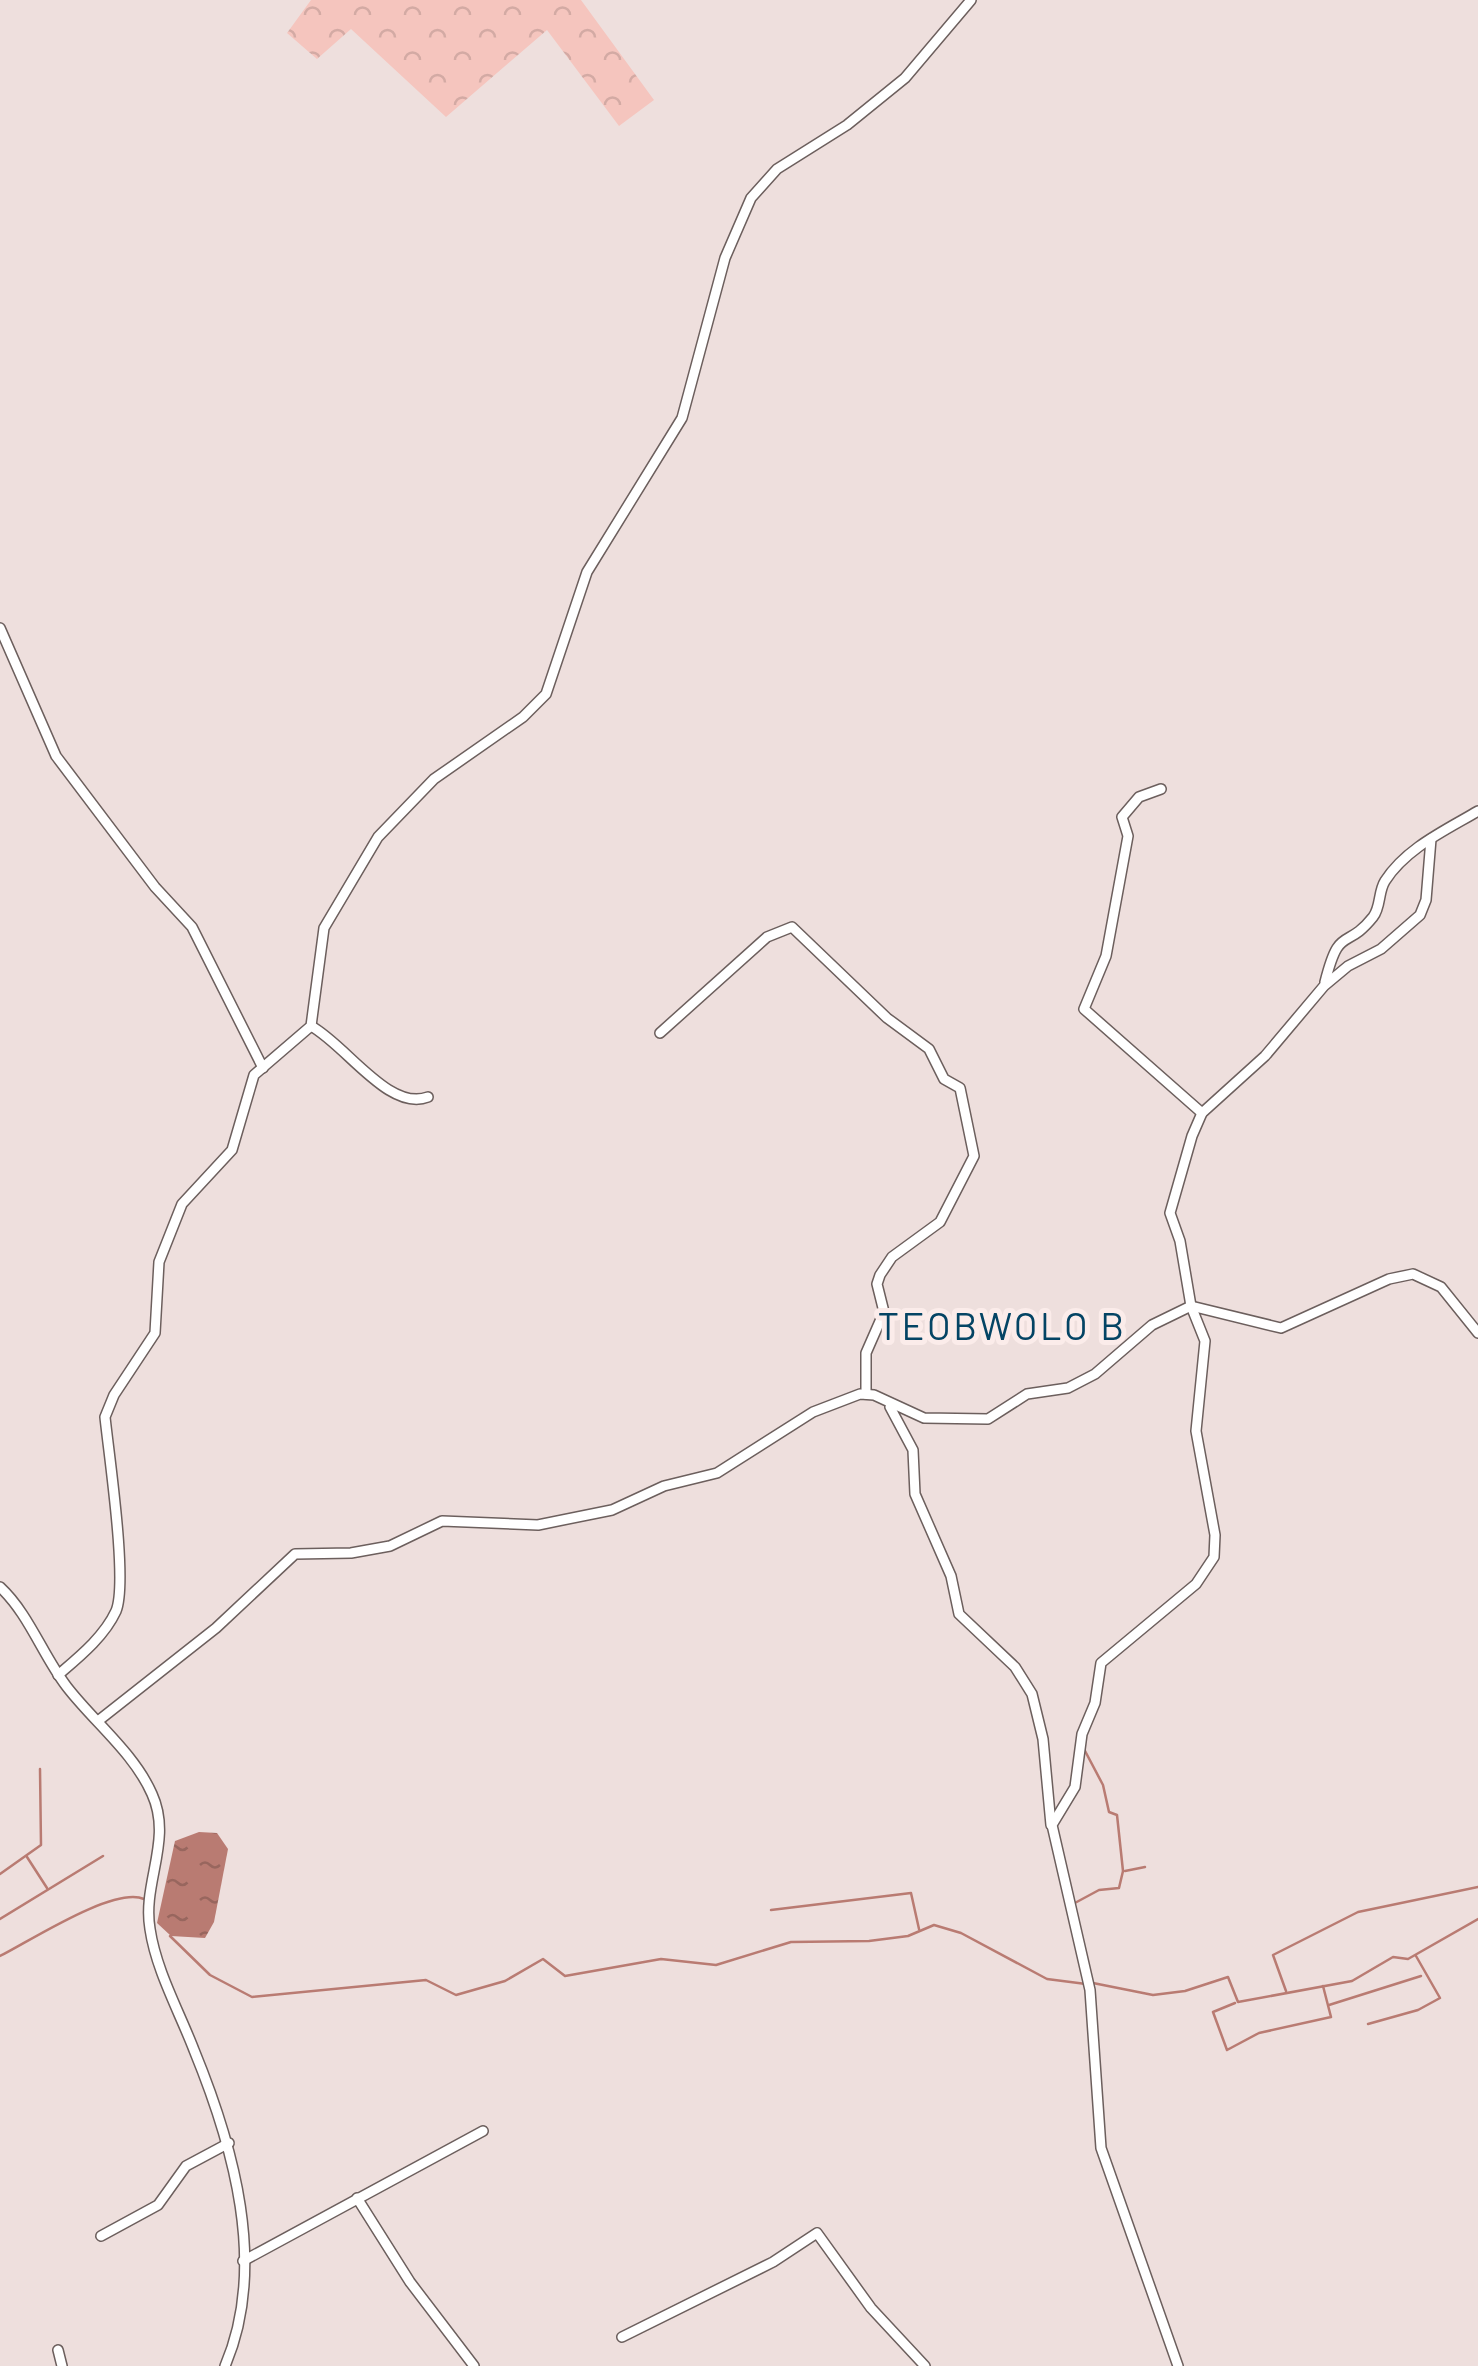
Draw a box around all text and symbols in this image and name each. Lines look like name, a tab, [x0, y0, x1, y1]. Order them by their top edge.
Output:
district label: TEOBWOLO B	[878, 1302, 1126, 1348]

